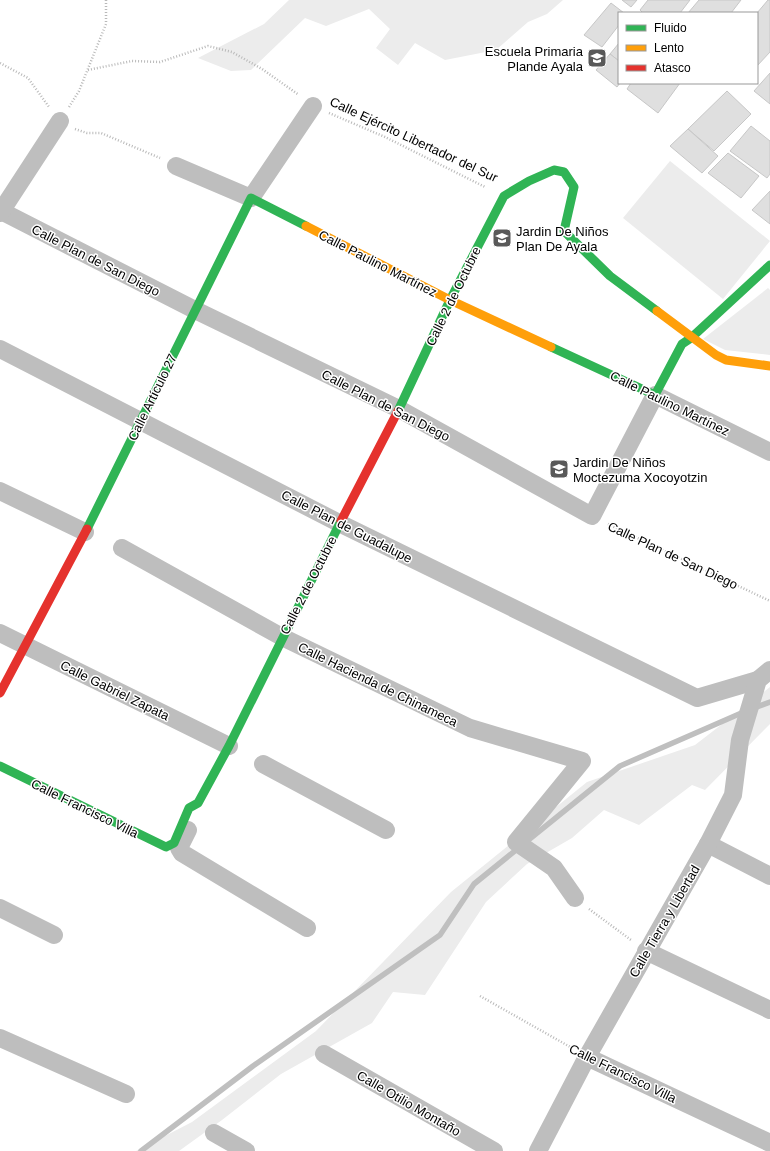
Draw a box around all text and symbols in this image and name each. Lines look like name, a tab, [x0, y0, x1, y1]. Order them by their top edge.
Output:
legend	[618, 12, 758, 84]
text: Fluido	[654, 21, 687, 35]
text: Lento	[654, 41, 684, 55]
place label: Escuela Primaria Plande Ayala	[485, 44, 584, 74]
school or university icon: Escuela Primaria Plande Ayala	[586, 47, 608, 69]
text: Atasco	[654, 61, 691, 75]
street label: Calle Ejército Libertador del Sur	[327, 94, 501, 185]
street label: Calle Plan de San Diego	[29, 222, 162, 299]
place label: Jardin De Niños Plan De Ayala	[516, 224, 609, 254]
street label: Calle Paulino Martínez	[316, 227, 439, 300]
school or university icon: Jardin De Niños Plan De Ayala	[491, 227, 513, 249]
street label: Calle 2 de Octubre	[423, 244, 484, 348]
street label: Calle Artículo 27	[125, 351, 180, 443]
street label: Calle Plan de San Diego	[319, 367, 452, 444]
street label: Calle Paulino Martínez	[608, 368, 732, 439]
place label: Jardin De Niños Moctezuma Xocoyotzin	[573, 455, 707, 485]
school or university icon: Jardin De Niños Moctezuma Xocoyotzin	[548, 458, 570, 480]
street label: Calle Plan de Guadalupe	[279, 487, 415, 566]
street label: Calle Plan de San Diego	[605, 519, 740, 592]
street label: Calle 2 de Octubre	[277, 534, 340, 637]
street label: Calle Hacienda de Chinameca	[296, 639, 461, 730]
street label: Calle Gabriel Zapata	[58, 658, 172, 724]
street label: Calle Francisco Villa	[29, 776, 142, 841]
street label: Calle Tierra y Libertad	[626, 862, 703, 980]
street label: Calle Francisco Villa	[567, 1041, 680, 1106]
street label: Calle Otilio Montaño	[354, 1068, 463, 1139]

